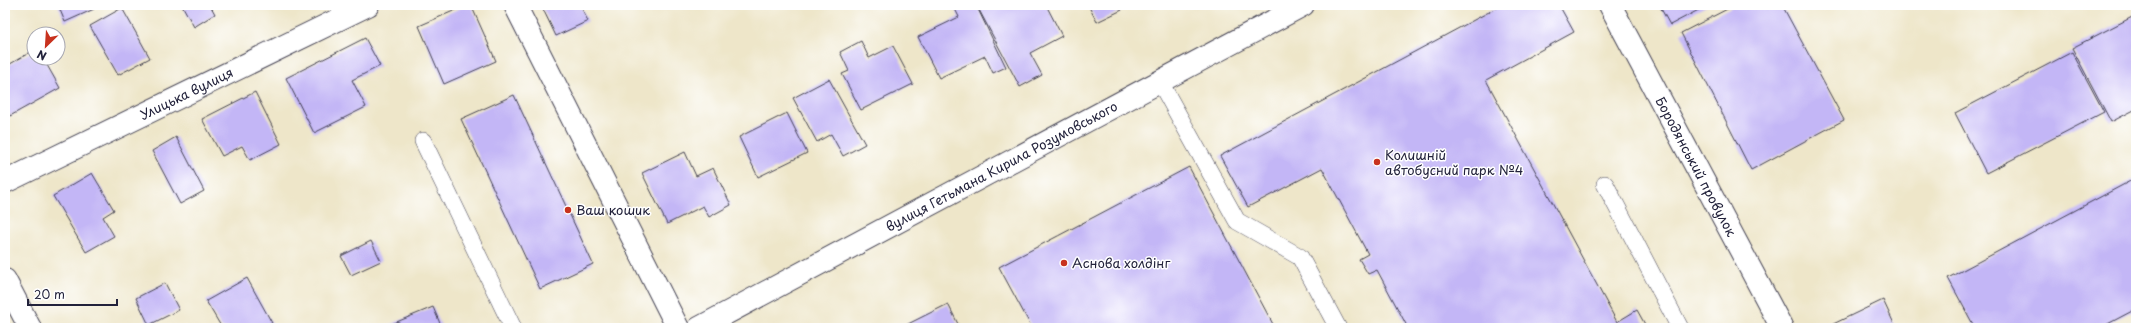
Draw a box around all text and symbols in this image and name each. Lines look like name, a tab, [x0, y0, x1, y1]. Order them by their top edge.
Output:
north arrow	[26, 26, 66, 66]
text: N	[34, 46, 49, 65]
street label: Улицька вулиця	[137, 62, 236, 124]
street label: Бородянський провулок	[1652, 93, 1742, 240]
street label: вулиця Гетьмана Кирила Розумовського	[882, 96, 1121, 236]
place label: Колишній автобусний парк №4	[1385, 145, 1523, 179]
marker: Колишній автобусний парк №4	[1372, 157, 1382, 167]
place label: Ваш кошик	[576, 200, 650, 219]
marker: Ваш кошик	[563, 205, 573, 215]
place label: Аснова холдінг	[1072, 253, 1170, 272]
marker: Аснова холдінг	[1059, 258, 1069, 268]
scale bar	[28, 281, 117, 307]
text: 20 m	[34, 285, 65, 303]

